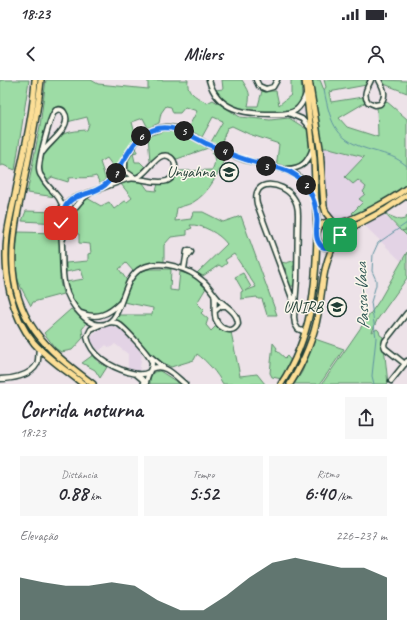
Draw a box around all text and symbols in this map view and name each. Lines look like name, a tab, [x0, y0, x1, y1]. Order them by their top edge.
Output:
text: 18:23	[20, 5, 50, 24]
icon: back	[20, 43, 42, 65]
text: Milers	[184, 43, 223, 65]
icon: person	[365, 43, 387, 65]
pin: 5	[174, 121, 194, 141]
text: 5	[182, 124, 186, 138]
pin: 6	[131, 126, 151, 146]
text: 6	[138, 129, 144, 143]
pin: 4	[214, 141, 234, 161]
text: 4	[222, 144, 226, 158]
pin: 3	[256, 156, 276, 176]
text: 3	[264, 159, 268, 173]
school or university icon: Unyahna	[218, 161, 240, 183]
place label: Unyahna	[167, 162, 217, 182]
pin: 7	[106, 163, 126, 183]
text: 7	[114, 166, 118, 180]
pin: 2	[296, 175, 316, 195]
text: 2	[304, 178, 308, 192]
pin	[44, 206, 78, 240]
icon: check	[50, 212, 72, 234]
pin	[323, 218, 357, 252]
icon: arrive	[329, 224, 351, 246]
water label: Passa-Vaca	[350, 260, 374, 330]
school or university icon: UNIRB	[326, 296, 348, 318]
place label: UNIRB	[283, 297, 325, 317]
text: Corrida noturna	[20, 396, 143, 424]
button: share	[345, 397, 387, 439]
text: 18:23	[20, 425, 46, 441]
text: Distância	[61, 467, 97, 481]
text: Tempo	[193, 467, 214, 481]
text: Ritmo	[317, 467, 339, 481]
text: 0.88	[57, 481, 88, 506]
text: 5:52	[188, 481, 219, 506]
text: 6:40	[304, 481, 335, 506]
text: km	[88, 489, 101, 503]
text: /km	[335, 489, 352, 503]
text: Elevação	[20, 528, 58, 544]
text: 226–237 m	[336, 528, 387, 544]

